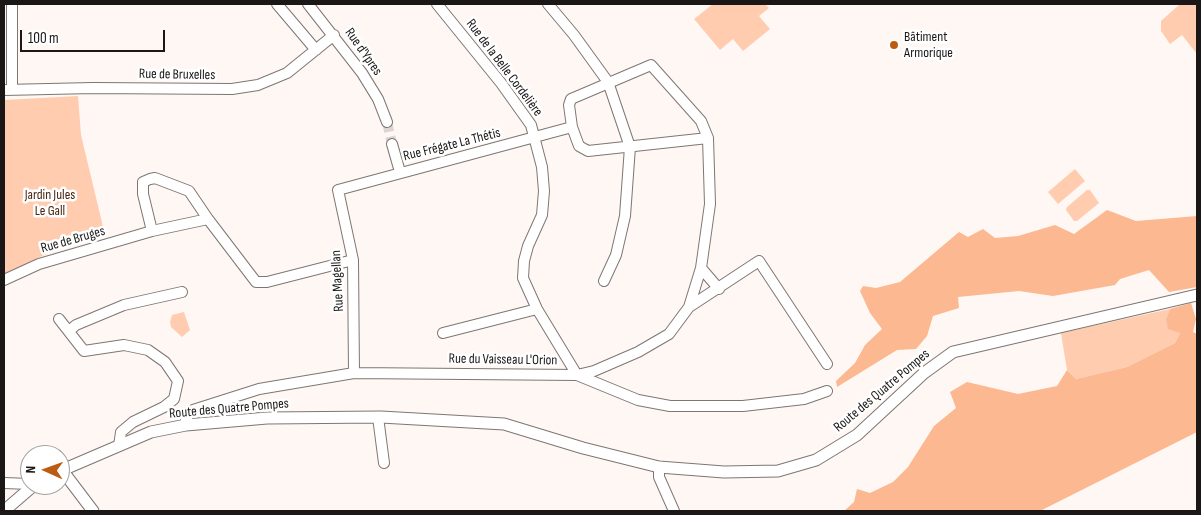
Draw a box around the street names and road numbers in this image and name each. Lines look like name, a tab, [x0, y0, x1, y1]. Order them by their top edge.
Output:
street label: Rue de la Belle Cordelière	[462, 16, 546, 120]
street label: Rue d'Ypres	[341, 25, 385, 79]
street label: Rue de Bruxelles	[139, 66, 215, 84]
street label: Rue Frégate La Thétis	[402, 125, 502, 165]
street label: Rue de Bruges	[39, 223, 107, 257]
street label: Rue Magellan	[328, 250, 348, 312]
street label: Route des Quatre Pompes	[831, 346, 933, 436]
street label: Rue du Vaisseau L'Orion	[448, 351, 558, 369]
street label: Route des Quatre Pompes	[169, 395, 289, 423]

